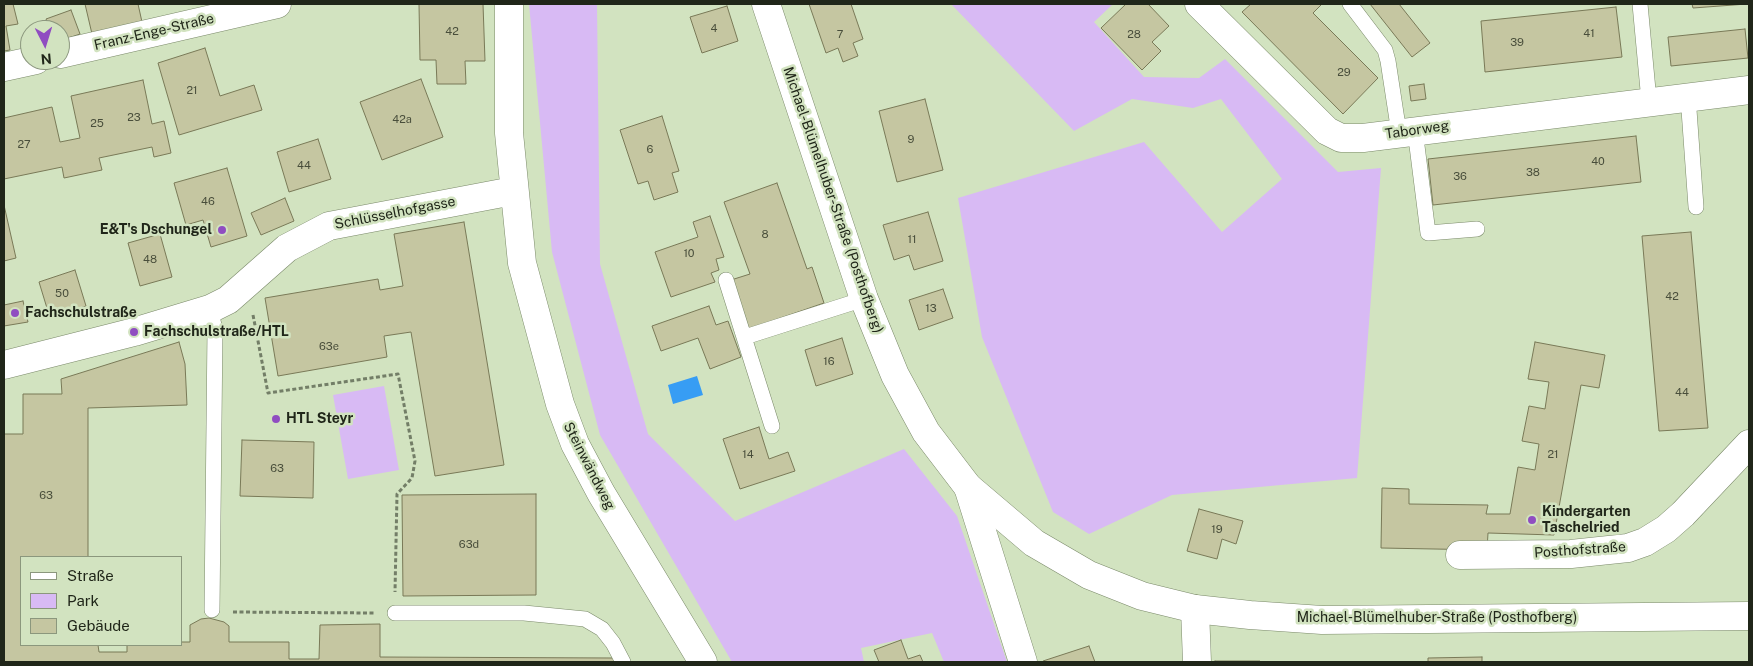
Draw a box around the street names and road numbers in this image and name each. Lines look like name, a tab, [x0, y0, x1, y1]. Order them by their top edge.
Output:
street label: Franz-Enge-Straße	[92, 10, 216, 54]
street label: Michael-Blümelhuber-Straße (Posthofberg)	[779, 65, 887, 335]
street label: Taborweg	[1384, 117, 1450, 143]
street label: Schlüsselhofgasse	[333, 193, 457, 233]
street label: Steinwändweg	[560, 419, 618, 513]
street label: Posthofstraße	[1534, 538, 1626, 562]
street label: Michael-Blümelhuber-Straße (Posthofberg)	[1297, 610, 1577, 626]

